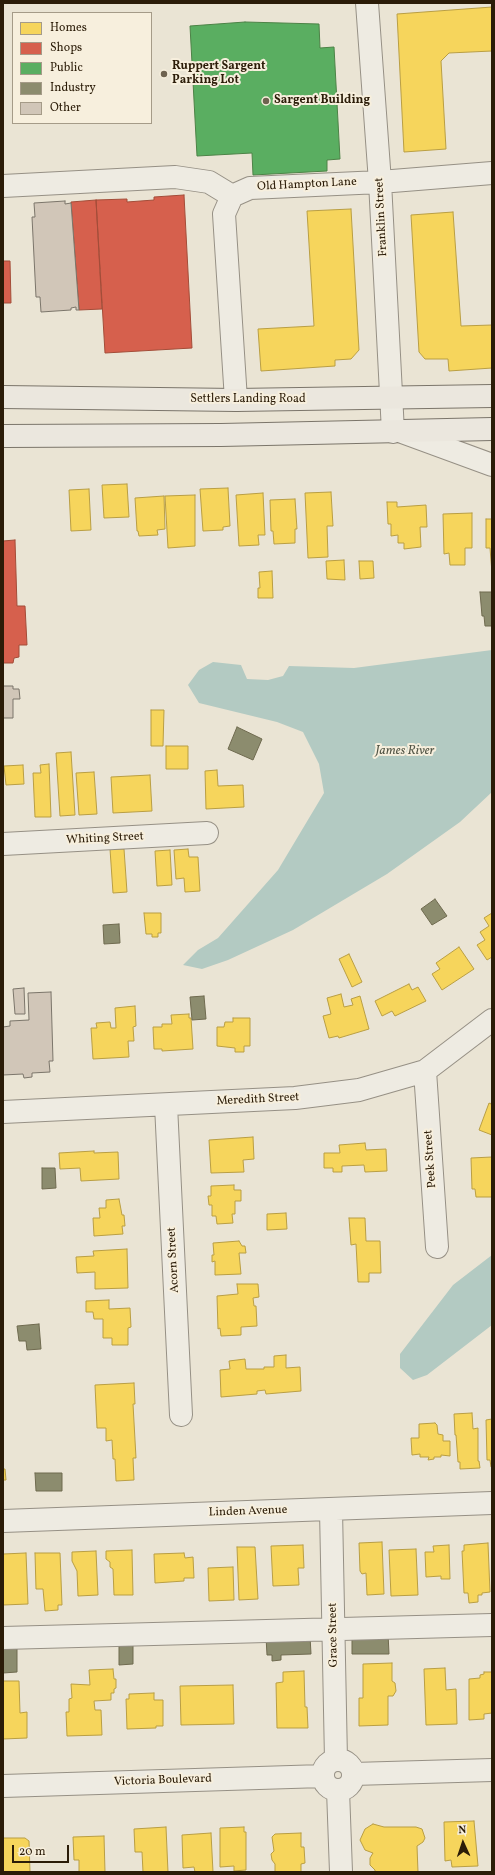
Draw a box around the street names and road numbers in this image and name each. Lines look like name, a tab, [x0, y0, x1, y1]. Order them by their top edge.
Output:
street label: Old Hampton Lane	[257, 175, 357, 195]
street label: Franklin Street	[373, 177, 391, 257]
street label: Settlers Landing Road	[190, 393, 306, 407]
street label: Whiting Street	[66, 830, 144, 848]
street label: Meredith Street	[216, 1091, 300, 1109]
street label: Peek Street	[422, 1129, 440, 1189]
street label: Acorn Street	[165, 1227, 183, 1293]
street label: Linden Avenue	[208, 1503, 288, 1521]
street label: Grace Street	[326, 1603, 342, 1667]
street label: Victoria Boulevard	[114, 1772, 212, 1790]

